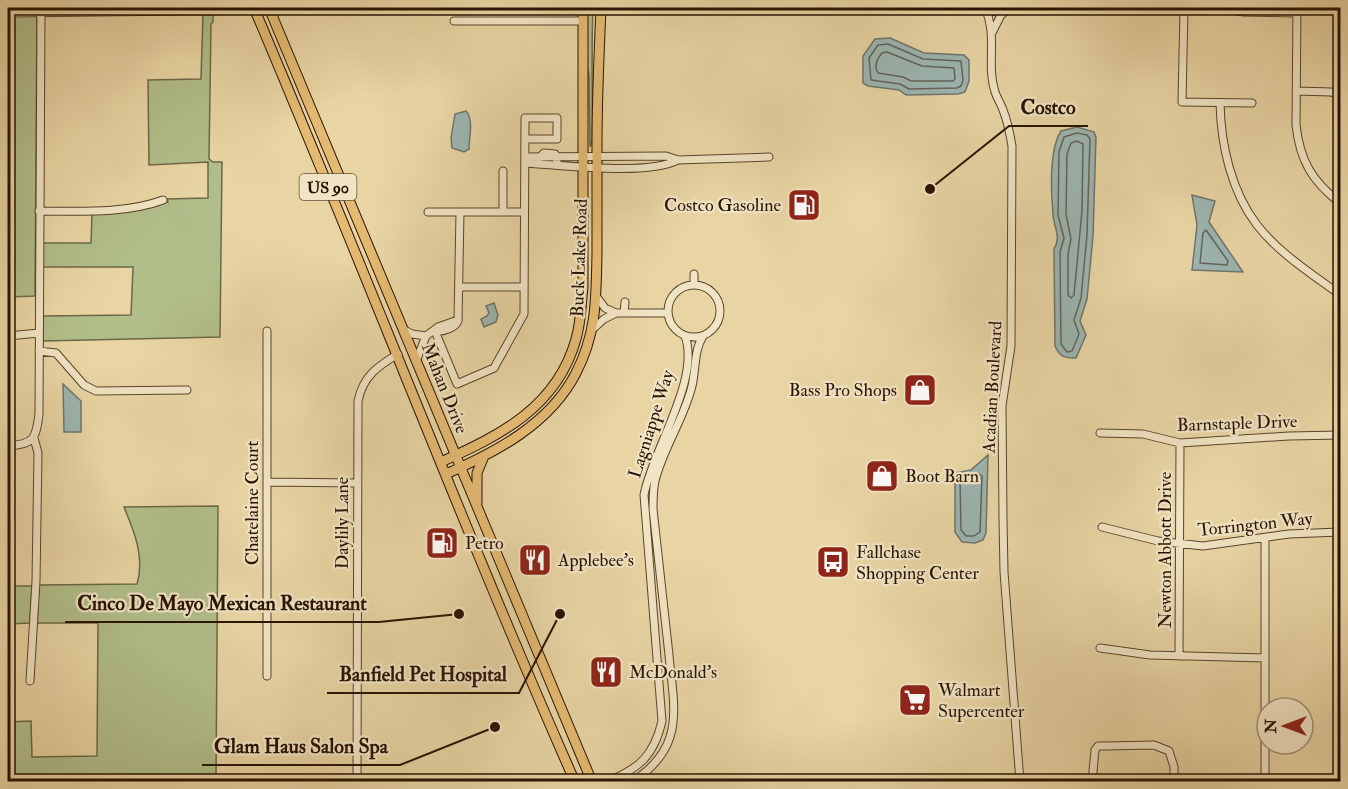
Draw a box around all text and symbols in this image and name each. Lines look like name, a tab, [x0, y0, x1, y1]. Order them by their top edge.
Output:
callout: Costco	[1009, 88, 1088, 126]
text: Costco	[1020, 95, 1076, 120]
road number: US 90	[300, 174, 356, 200]
fuel station icon: Costco Gasoline	[786, 187, 822, 223]
place label: Costco Gasoline	[664, 194, 781, 217]
street label: Buck Lake Road	[566, 198, 593, 318]
street label: Acadian Boulevard	[977, 320, 1007, 455]
street label: Mahan Drive	[416, 339, 473, 437]
street label: Lagniappe Way	[623, 366, 680, 481]
shop icon: Bass Pro Shops	[902, 372, 938, 408]
place label: Bass Pro Shops	[789, 379, 897, 402]
street label: Barnstaple Drive	[1176, 410, 1298, 437]
street label: Chatelaine Court	[241, 441, 264, 565]
shop icon: Boot Barn	[864, 458, 900, 494]
place label: Boot Barn	[905, 465, 979, 488]
street label: Newton Abbott Drive	[1154, 471, 1177, 628]
street label: Daylily Lane	[331, 476, 354, 569]
street label: Torrington Way	[1196, 507, 1315, 542]
fuel station icon: Petro	[424, 525, 460, 561]
place label: Petro	[465, 532, 504, 555]
place label: Fallchase Shopping Center	[856, 541, 979, 585]
restaurant icon: Applebee's	[517, 542, 553, 578]
bus stop icon: Fallchase Shopping Center	[815, 544, 851, 580]
place label: Applebee's	[557, 549, 634, 572]
callout: Cinco De Mayo Mexican Restaurant	[65, 584, 379, 622]
text: Cinco De Mayo Mexican Restaurant	[77, 591, 367, 617]
restaurant icon: McDonald's	[588, 654, 624, 690]
callout: Banfield Pet Hospital	[327, 655, 519, 693]
place label: McDonald's	[629, 661, 717, 684]
text: Banfield Pet Hospital	[339, 662, 508, 688]
place label: Walmart Supercenter	[937, 679, 1025, 723]
supermarket icon: Walmart Supercenter	[897, 682, 933, 718]
north arrow	[1255, 696, 1315, 756]
text: N	[1261, 718, 1281, 734]
callout: Glam Haus Salon Spa	[202, 727, 400, 765]
text: Glam Haus Salon Spa	[214, 734, 389, 760]

